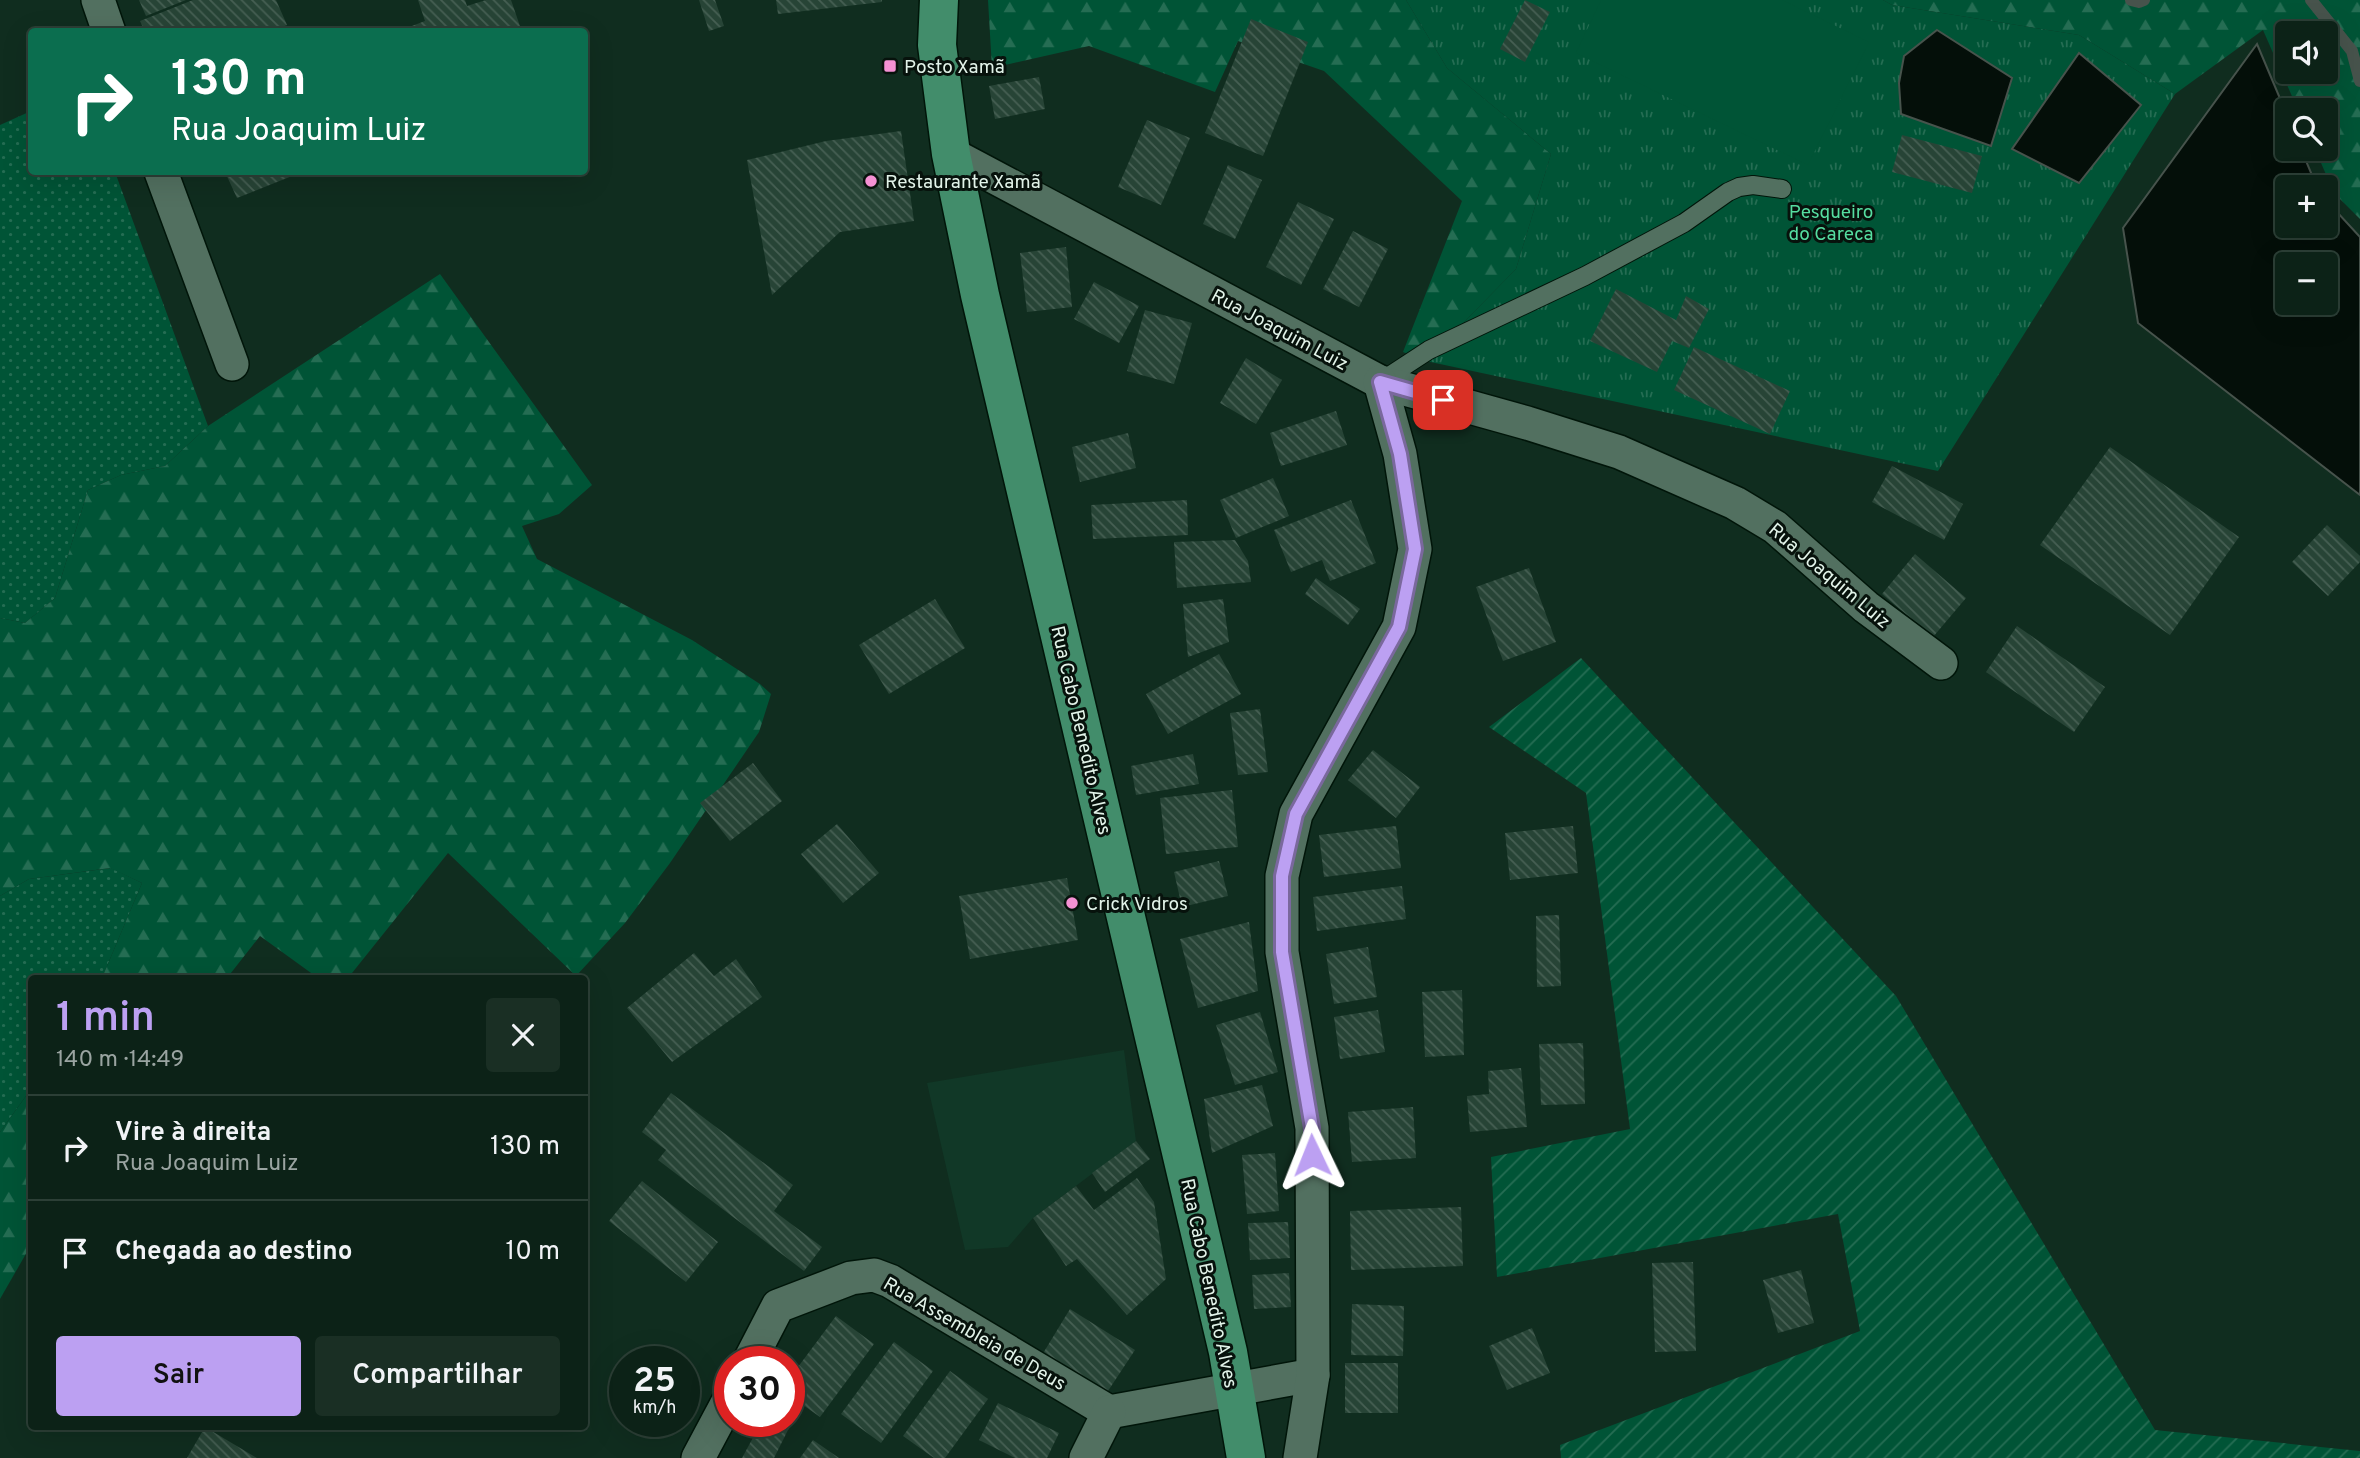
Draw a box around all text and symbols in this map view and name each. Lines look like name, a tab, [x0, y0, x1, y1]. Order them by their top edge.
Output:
map controls	[2275, 21, 2338, 315]
button: sound	[2275, 21, 2338, 84]
text: 130 m	[171, 51, 307, 113]
icon: right	[56, 56, 147, 147]
place label: Posto Xamã	[904, 56, 1005, 80]
marker: Posto Xamã	[882, 58, 898, 74]
button: search	[2275, 98, 2338, 161]
text: Rua Joaquim Luiz	[171, 112, 426, 152]
place label: Restaurante Xamã	[885, 171, 1041, 195]
marker: Restaurante Xamã	[863, 173, 879, 189]
button: +	[2275, 175, 2338, 238]
park label: Pesqueiro do Careca	[1788, 201, 1874, 247]
button: −	[2275, 252, 2338, 315]
street label: Rua Joaquim Luiz	[1206, 285, 1352, 377]
pin	[1413, 370, 1473, 430]
icon: arrive	[1424, 381, 1462, 419]
street label: Rua Joaquim Luiz	[1763, 519, 1895, 634]
street label: Rua Cabo Benedito Alves	[1044, 624, 1116, 837]
place label: Crick Vidros	[1086, 893, 1188, 917]
marker: Crick Vidros	[1064, 895, 1080, 911]
text: 1 min	[56, 993, 155, 1046]
button: close	[486, 998, 560, 1072]
text: 140 m · 14:49	[56, 1046, 184, 1075]
text: Vire à direita	[115, 1117, 271, 1150]
position arrow	[1275, 1118, 1349, 1192]
icon: right	[56, 1129, 94, 1167]
text: 130 m	[490, 1131, 560, 1164]
text: Rua Joaquim Luiz	[115, 1150, 299, 1179]
street label: Rua Cabo Benedito Alves	[1174, 1176, 1242, 1390]
icon: arrive	[56, 1234, 94, 1272]
text: Chegada ao destino	[115, 1236, 352, 1269]
text: 10 m	[505, 1236, 560, 1269]
street label: Rua Assembleia de Deus	[878, 1273, 1070, 1397]
button: Sair	[56, 1336, 301, 1416]
button: Compartilhar	[315, 1336, 560, 1416]
speed limit sign: 30	[714, 1346, 805, 1437]
text: 25	[633, 1360, 676, 1404]
text: km/h	[633, 1397, 676, 1420]

